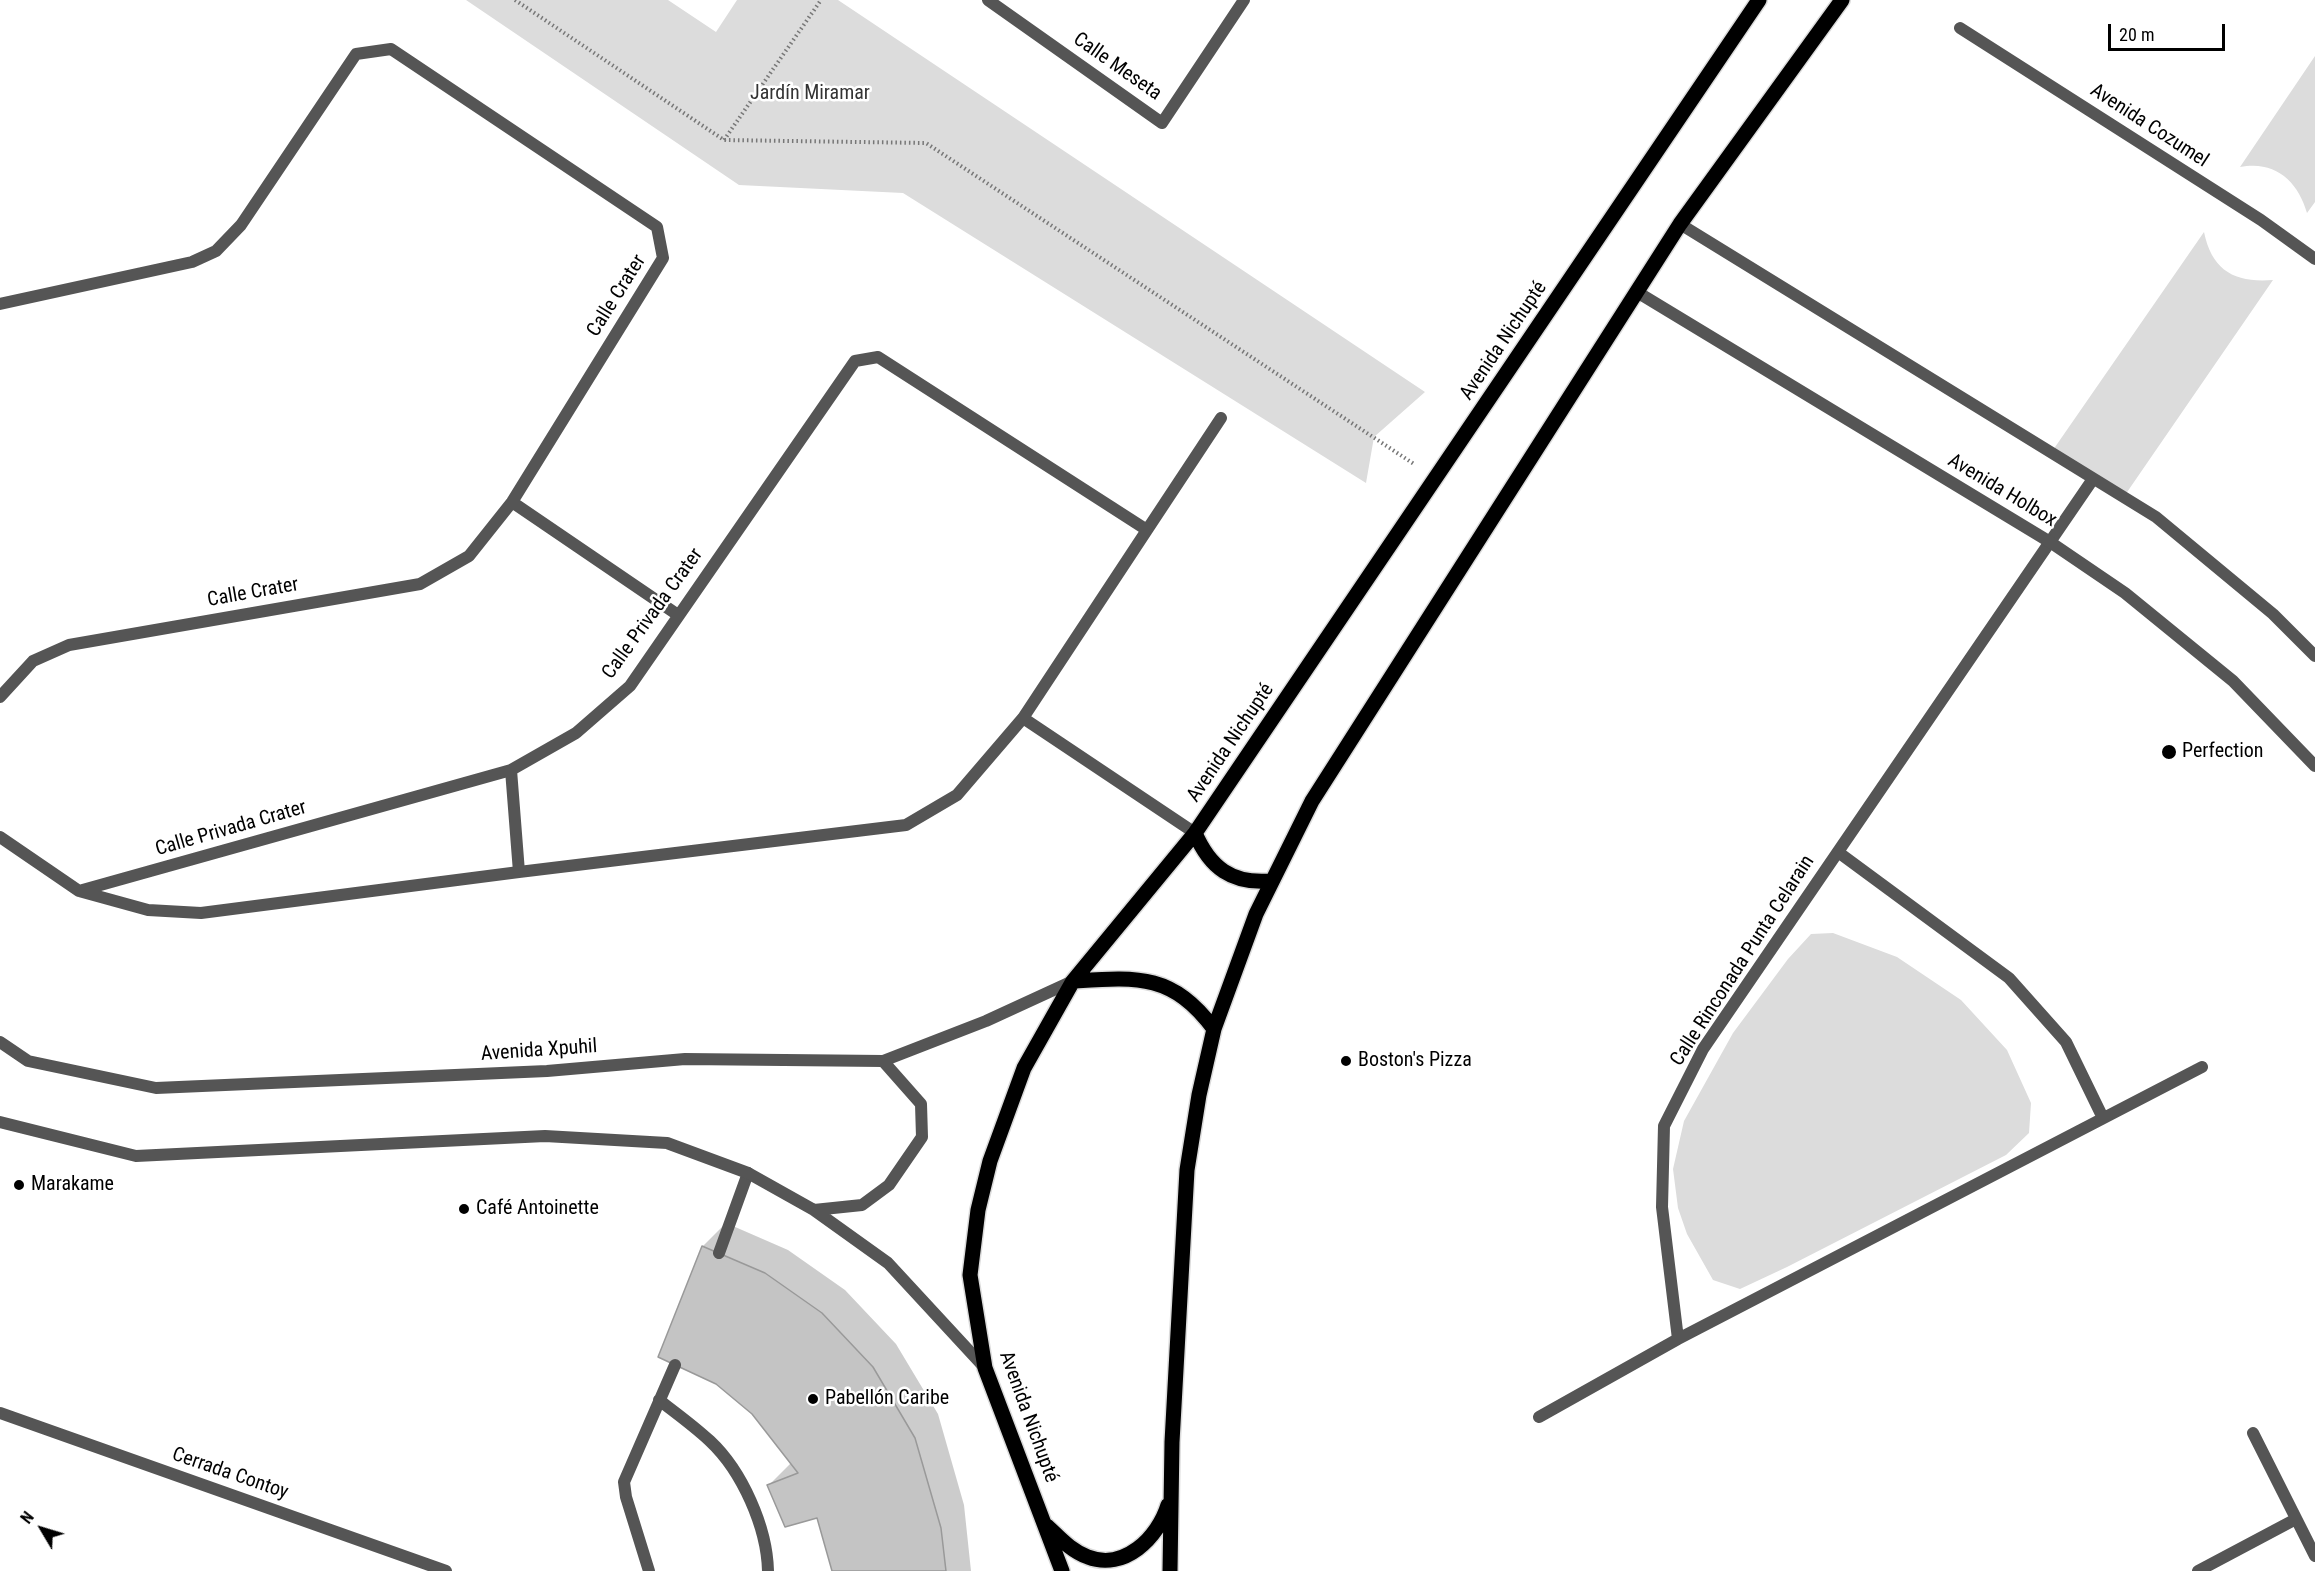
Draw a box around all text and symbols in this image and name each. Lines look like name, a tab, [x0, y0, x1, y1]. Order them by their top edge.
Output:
scale bar	[2111, 12, 2228, 50]
text: 20 m	[2119, 24, 2154, 45]
street label: Calle Meseta	[1068, 28, 1166, 106]
street label: Avenida Cozumel	[2085, 79, 2213, 173]
park label: Jardín Miramar	[750, 82, 870, 106]
street label: Calle Crater	[582, 251, 652, 341]
street label: Avenida Nichupté	[1455, 277, 1553, 405]
street label: Avenida Holbox	[1943, 449, 2061, 533]
street label: Calle Privada Crater	[597, 544, 709, 684]
street label: Calle Crater	[206, 573, 300, 613]
street label: Avenida Nichupté	[1182, 679, 1280, 807]
place label: Perfection	[2182, 740, 2264, 764]
marker: Perfection	[2160, 743, 2178, 761]
street label: Calle Privada Crater	[153, 796, 309, 862]
street label: Calle Rinconada Punta Celarain	[1666, 851, 1820, 1071]
street label: Avenida Xpuhil	[480, 1035, 598, 1067]
place label: Boston's Pizza	[1358, 1049, 1472, 1073]
marker: Boston's Pizza	[1339, 1054, 1353, 1068]
place label: Marakame	[31, 1173, 114, 1197]
marker: Marakame	[12, 1178, 26, 1192]
place label: Café Antoinette	[476, 1197, 599, 1221]
marker: Café Antoinette	[457, 1202, 471, 1216]
street label: Avenida Nichupté	[993, 1348, 1063, 1486]
place label: Pabellón Caribe	[825, 1387, 949, 1411]
marker: Pabellón Caribe	[806, 1392, 820, 1406]
street label: Cerrada Contoy	[169, 1443, 291, 1505]
north arrow	[12, 1499, 72, 1559]
text: N	[17, 1508, 38, 1527]

